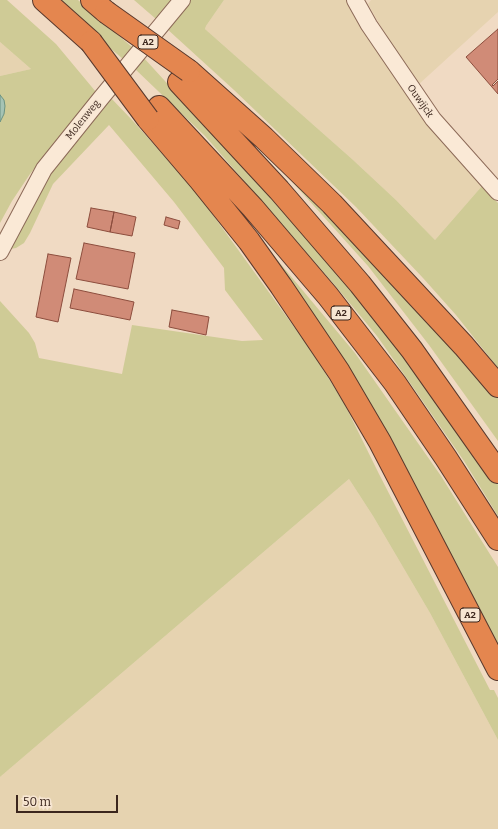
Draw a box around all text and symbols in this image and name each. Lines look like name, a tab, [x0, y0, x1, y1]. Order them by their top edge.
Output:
road number: A2	[138, 35, 158, 49]
street label: Ouwijck	[404, 82, 436, 120]
street label: Molenweg	[63, 98, 103, 142]
road number: A2	[331, 306, 351, 320]
road number: A2	[460, 608, 480, 622]
scale bar	[18, 787, 120, 813]
text: 50 m	[23, 795, 51, 809]

